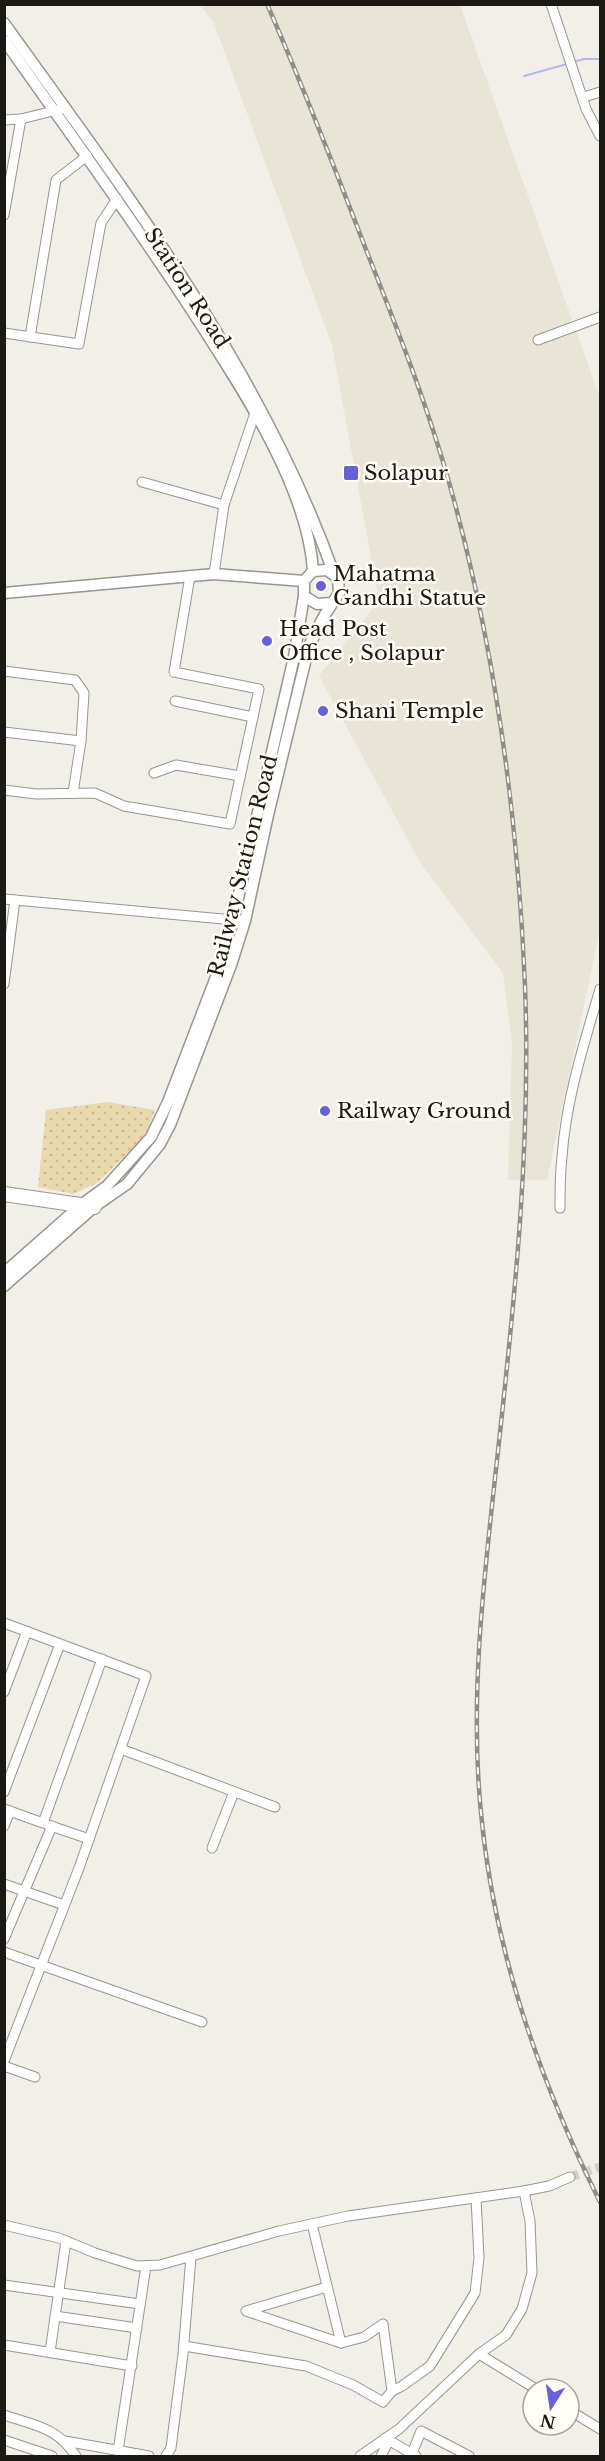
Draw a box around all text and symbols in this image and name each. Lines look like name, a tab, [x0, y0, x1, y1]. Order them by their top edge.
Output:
street label: Station Road	[138, 223, 236, 353]
place label: Solapur	[364, 460, 448, 486]
marker: Solapur	[342, 464, 360, 482]
place label: Mahatma Gandhi Statue	[333, 561, 486, 611]
marker: Mahatma Gandhi Statue	[314, 579, 328, 593]
place label: Head Post Office , Solapur	[279, 616, 444, 666]
marker: Head Post Office , Solapur	[260, 634, 274, 648]
place label: Shani Temple	[335, 698, 484, 724]
marker: Shani Temple	[316, 704, 330, 718]
street label: Railway Station Road	[203, 752, 283, 980]
place label: Railway Ground	[337, 1098, 511, 1124]
marker: Railway Ground	[318, 1104, 332, 1118]
north arrow	[521, 2377, 581, 2437]
text: N	[538, 2410, 557, 2433]

